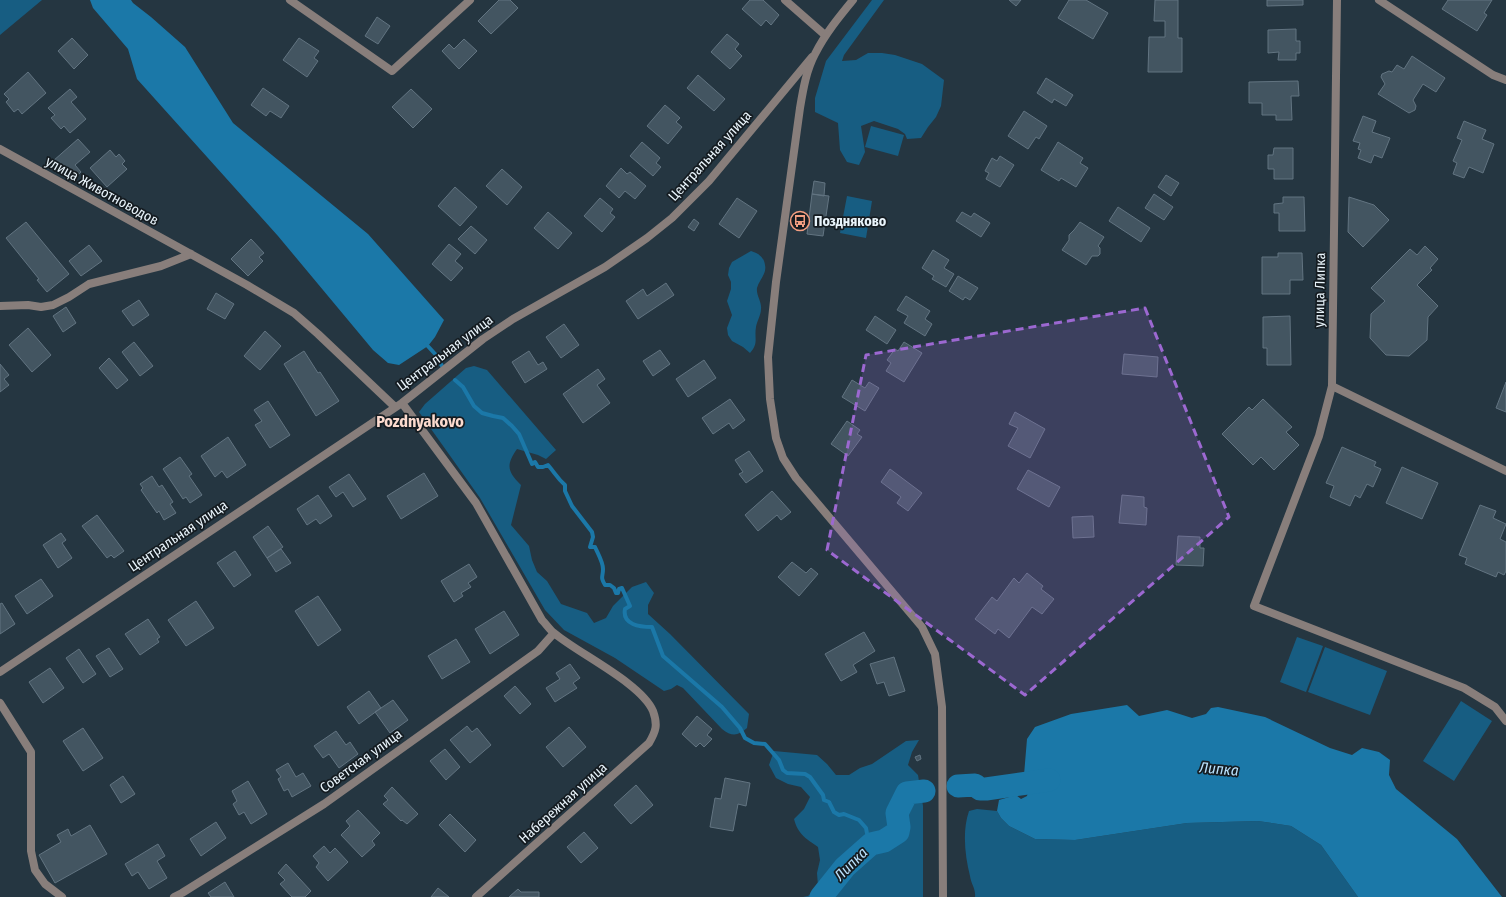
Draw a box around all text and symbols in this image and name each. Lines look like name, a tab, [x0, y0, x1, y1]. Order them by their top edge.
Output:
street label: Центральная улица	[665, 107, 755, 205]
street label: улица Животноводов	[43, 153, 161, 229]
bus stop icon: Поздняково	[789, 210, 811, 232]
place label: Поздняково	[814, 213, 887, 230]
street label: улица Липка	[1311, 252, 1329, 328]
street label: Центральная улица	[394, 311, 497, 395]
district label: Pozdnyakovo	[376, 412, 464, 431]
street label: Центральная улица	[125, 496, 231, 575]
street label: Советская улица	[317, 725, 406, 797]
water label: Липка	[1198, 758, 1240, 780]
street label: Набережная улица	[516, 759, 611, 847]
water label: Липка	[830, 844, 871, 885]

